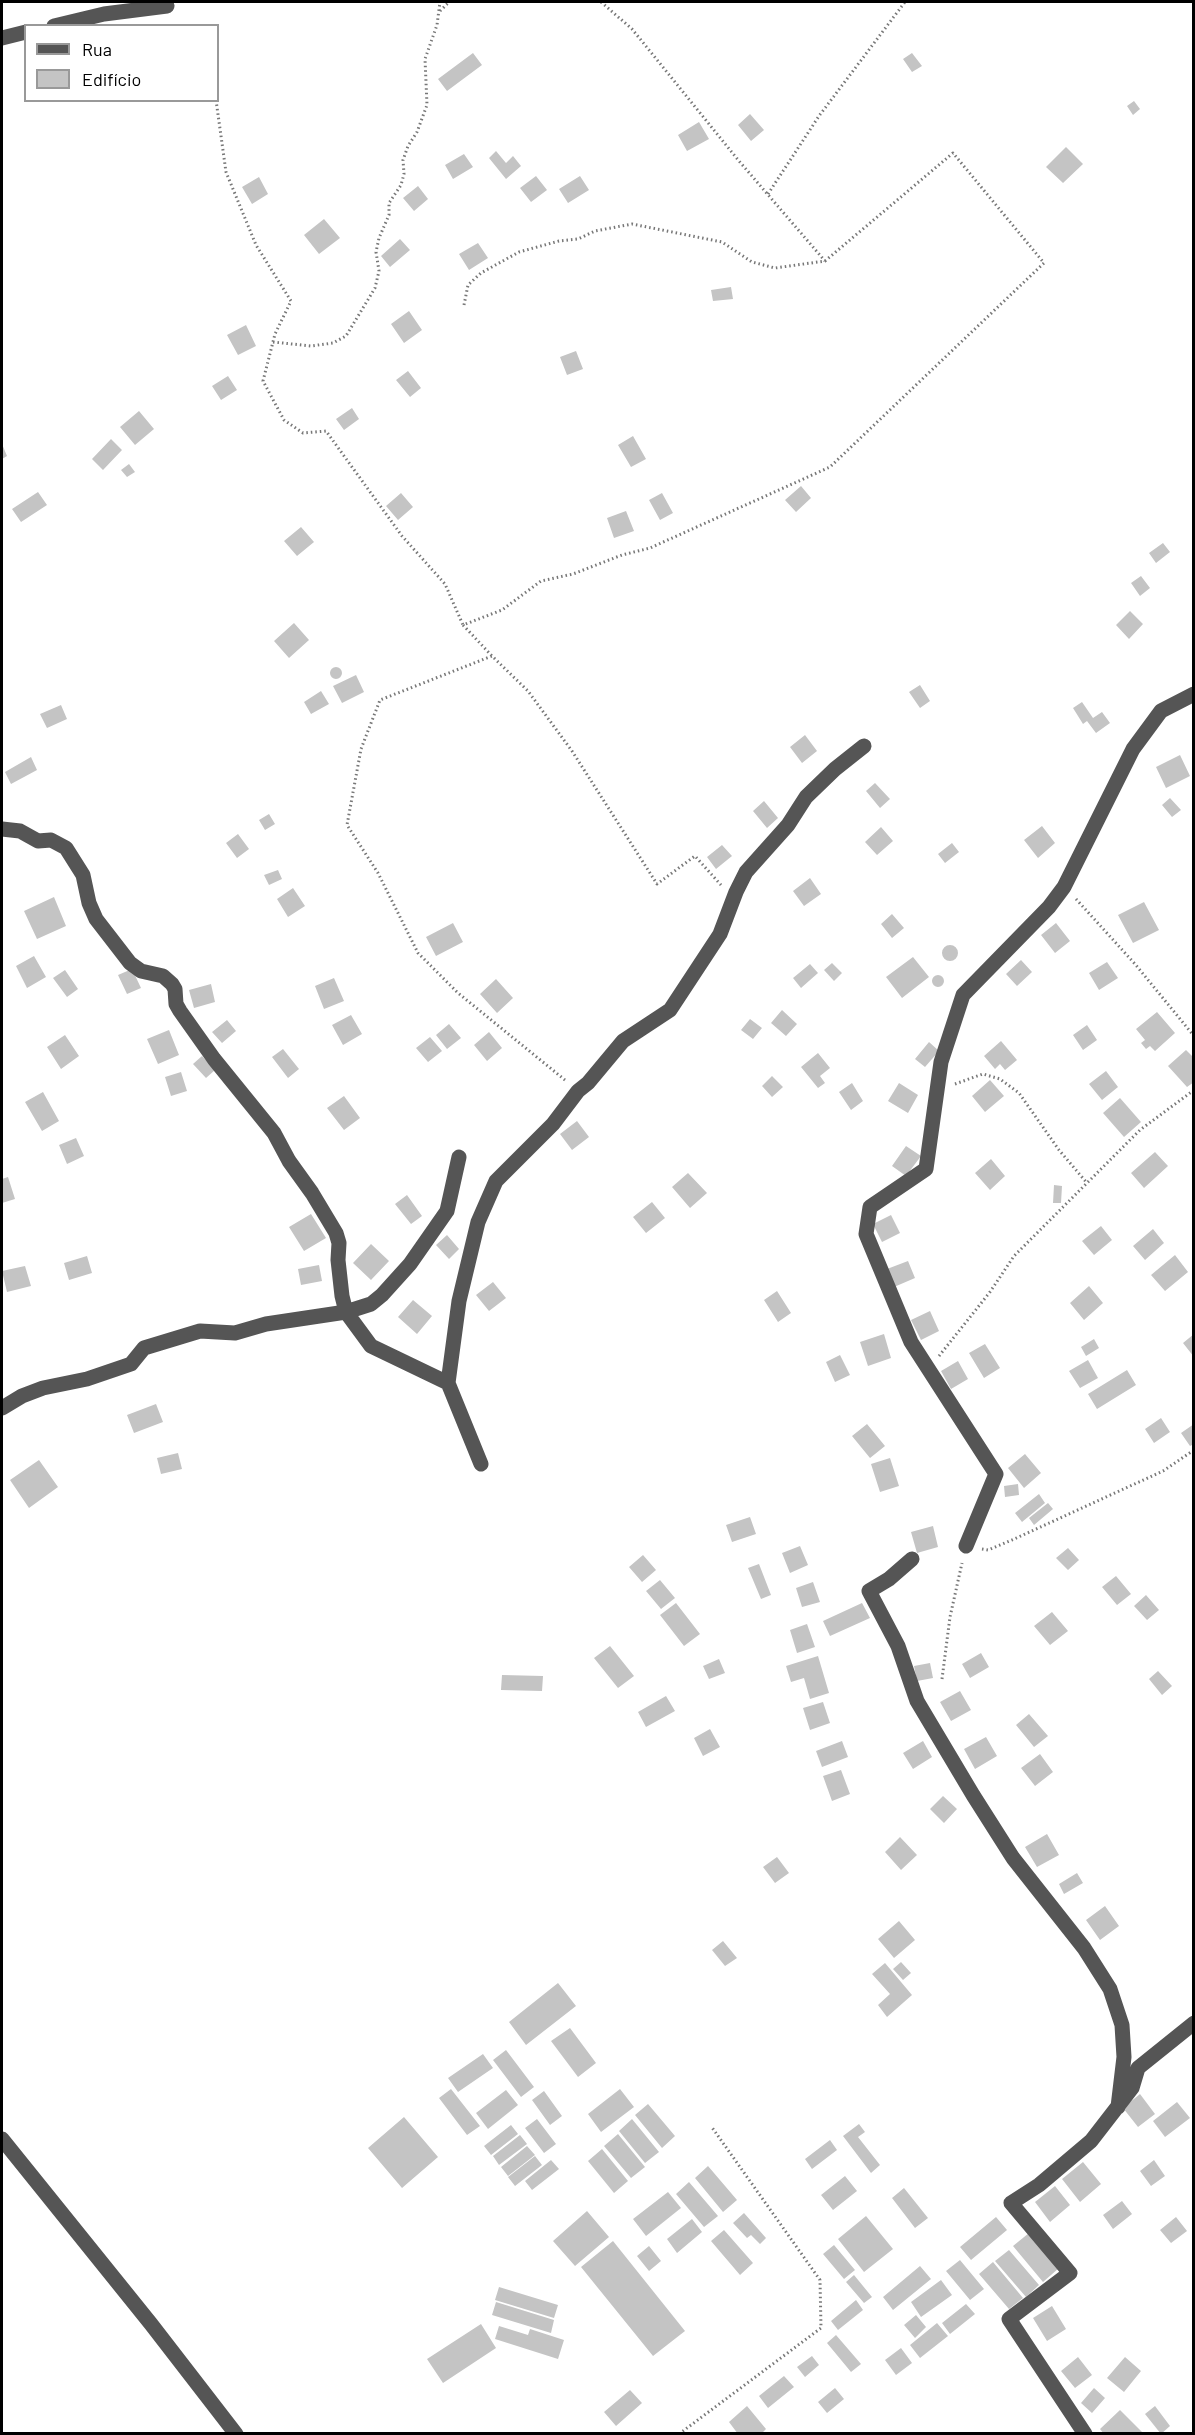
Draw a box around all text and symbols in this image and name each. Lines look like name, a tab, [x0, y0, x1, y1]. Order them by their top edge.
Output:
legend	[24, 24, 219, 102]
text: Rua	[82, 38, 112, 60]
text: Edifício	[82, 68, 141, 90]

